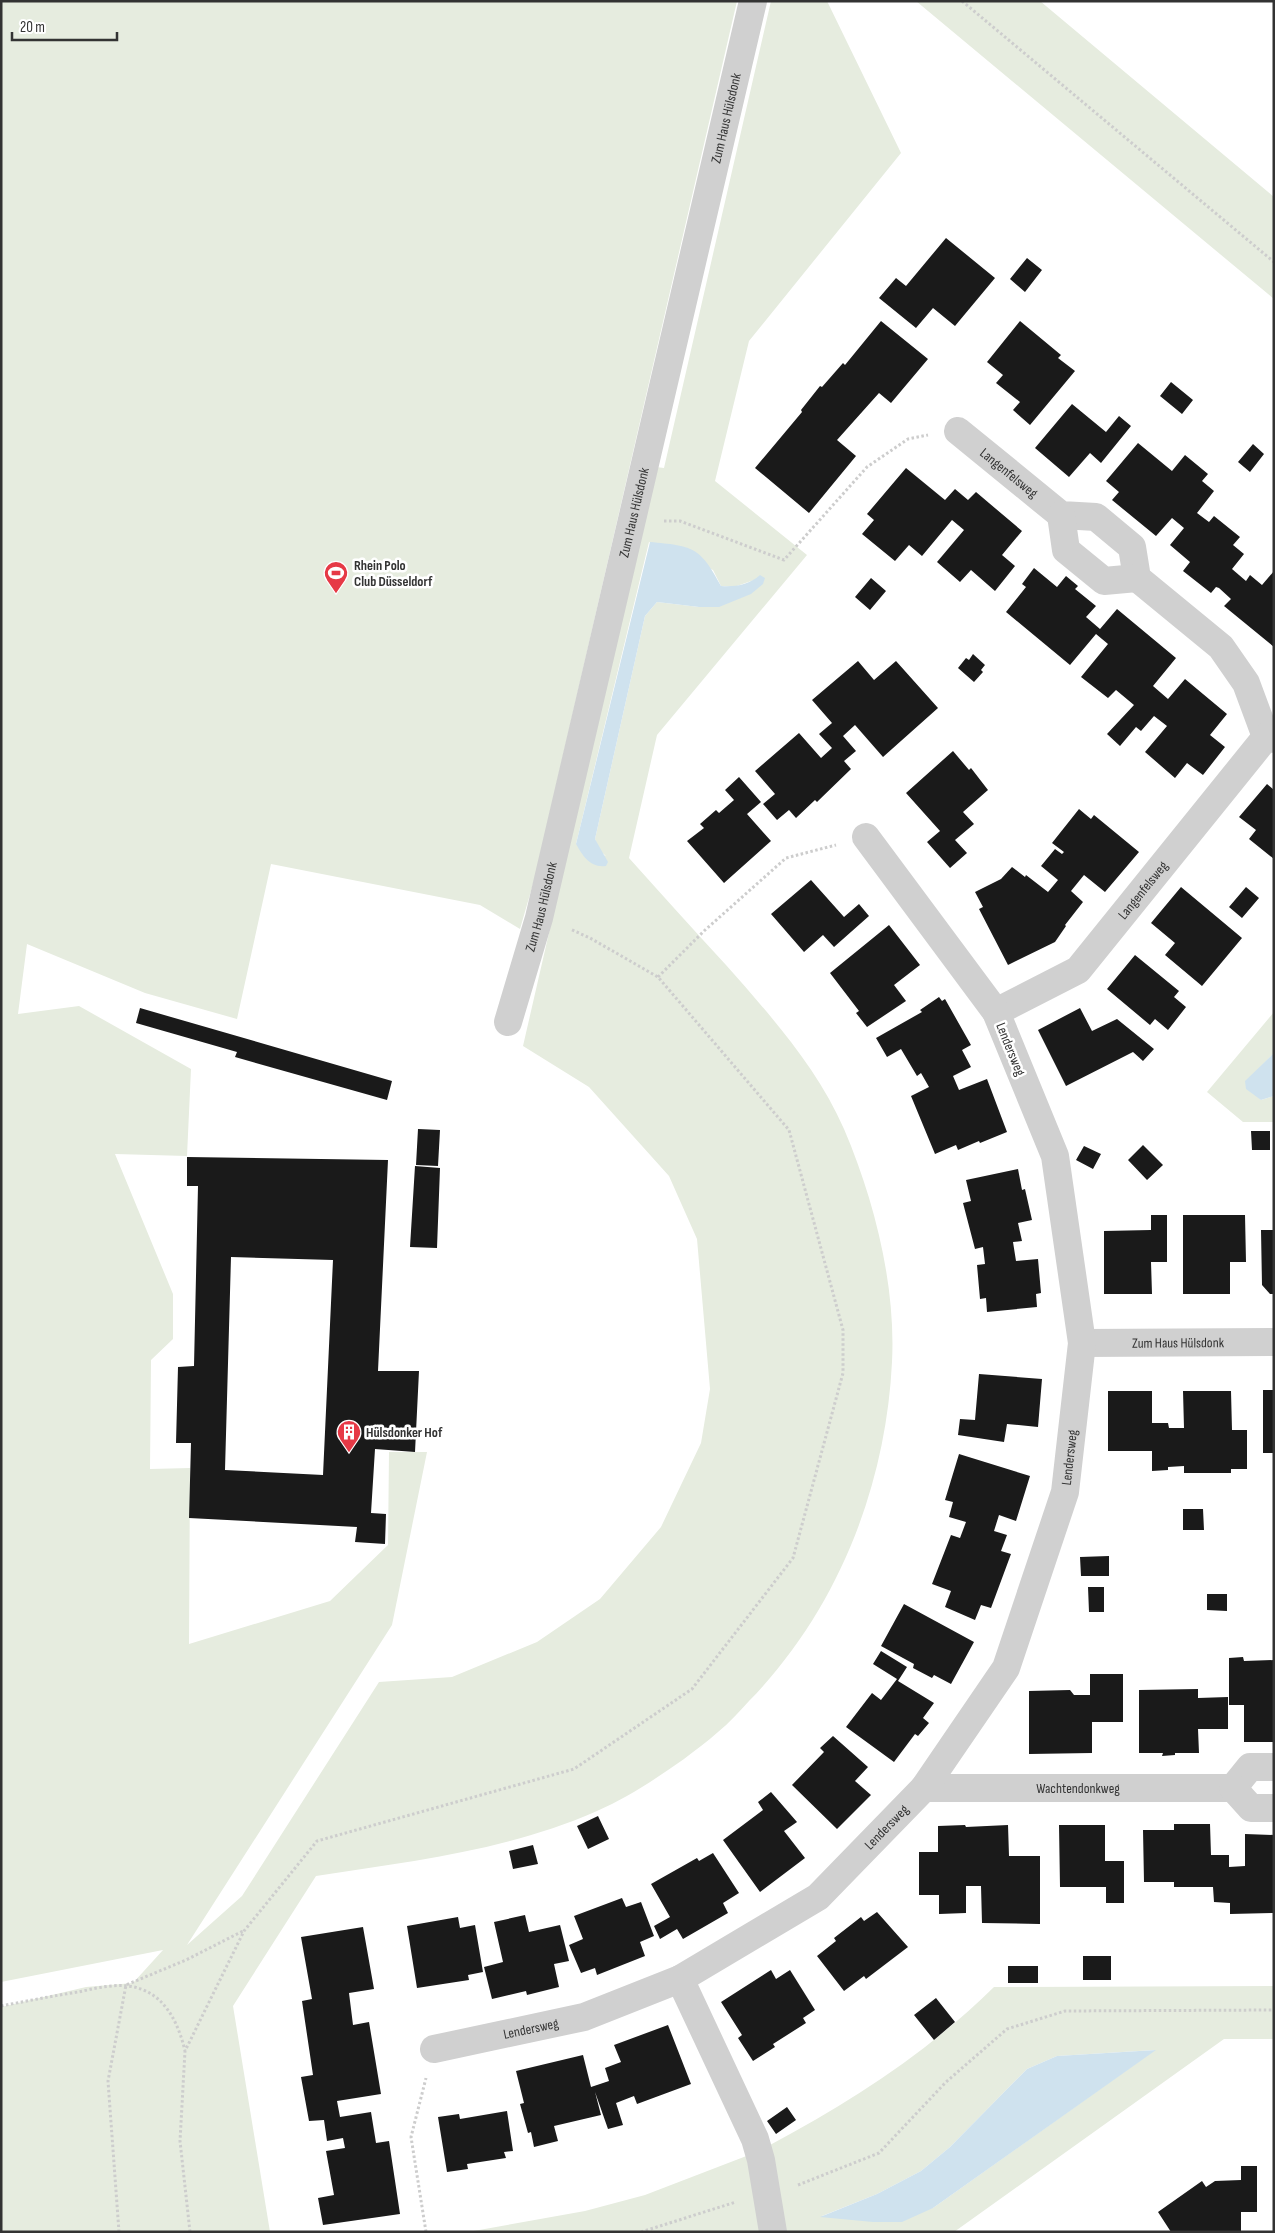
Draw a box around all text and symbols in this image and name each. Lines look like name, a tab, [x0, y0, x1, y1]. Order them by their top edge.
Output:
scale bar	[12, 10, 118, 42]
text: 20 m	[20, 18, 45, 37]
street label: Zum Haus Hülsdonk	[707, 71, 745, 165]
street label: Langenfelsweg	[976, 444, 1042, 502]
street label: Zum Haus Hülsdonk	[615, 465, 653, 559]
place label: Rhein Polo Club Düsseldorf	[354, 557, 433, 590]
sports icon: Rhein Polo Club Düsseldorf	[323, 560, 349, 594]
street label: Langenfelsweg	[1114, 857, 1172, 923]
street label: Zum Haus Hülsdonk	[521, 860, 561, 954]
street label: Lendersweg	[992, 1020, 1029, 1079]
street label: Zum Haus Hülsdonk	[1132, 1334, 1225, 1352]
building icon: Hülsdonker Hof	[336, 1419, 362, 1453]
place label: Hülsdonker Hof	[366, 1424, 443, 1441]
street label: Lendersweg	[1058, 1428, 1081, 1486]
street label: Wachtendonkweg	[1036, 1780, 1120, 1797]
street label: Lendersweg	[861, 1801, 912, 1853]
street label: Lendersweg	[502, 2015, 561, 2043]

